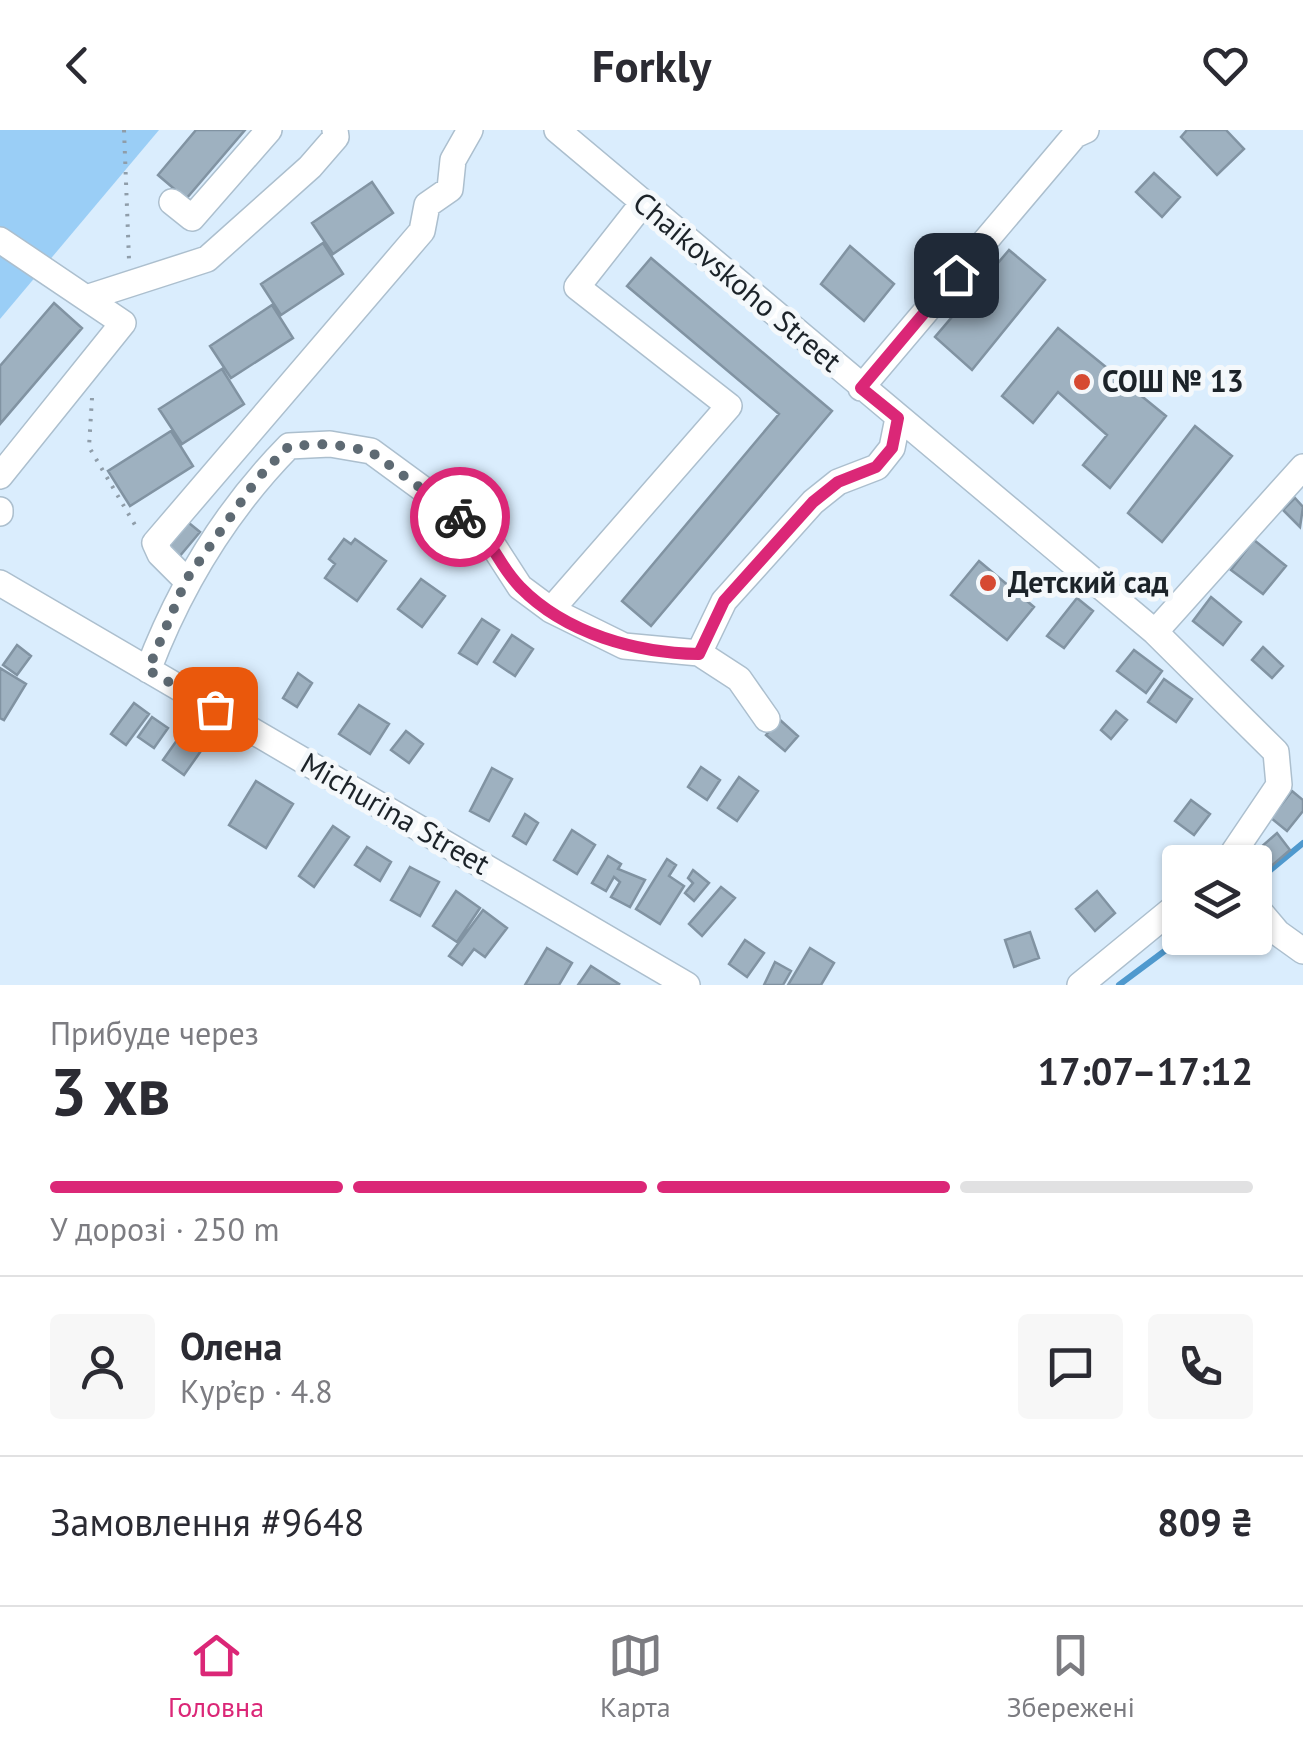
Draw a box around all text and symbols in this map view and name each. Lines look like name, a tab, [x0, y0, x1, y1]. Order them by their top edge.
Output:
text: Forkly	[592, 36, 711, 94]
icon: back	[50, 38, 105, 93]
icon: heart	[1198, 38, 1253, 93]
street label: Chaikovskoho Street	[626, 182, 850, 380]
pin	[914, 233, 999, 318]
icon: home	[929, 248, 984, 303]
place label: СОШ № 13	[1102, 361, 1244, 400]
marker: СОШ № 13	[1071, 371, 1093, 393]
courier	[410, 467, 510, 567]
icon: bike	[433, 490, 488, 545]
place label: Детский сад	[1008, 562, 1169, 601]
marker: Детский сад	[977, 572, 999, 594]
pin	[173, 667, 258, 752]
icon: bag	[188, 682, 243, 737]
street label: Michurina Street	[294, 743, 497, 883]
map controls	[1162, 845, 1272, 955]
button: layers	[1162, 845, 1272, 955]
text: Прибуде через	[50, 1012, 259, 1054]
text: 17:07–17:12	[1038, 1046, 1253, 1095]
text: 3 хв	[50, 1049, 170, 1133]
text: У дорозі · 250 m	[50, 1208, 279, 1250]
button: person	[50, 1314, 155, 1419]
button: chat	[1018, 1314, 1123, 1419]
button: phone	[1148, 1314, 1253, 1419]
text: Олена	[180, 1321, 282, 1370]
text: Кур’єр · 4.8	[180, 1370, 333, 1412]
text: Замовлення #9648	[50, 1497, 364, 1546]
text: 809 ₴	[1157, 1497, 1253, 1546]
tab: Головна	[168, 1628, 264, 1725]
tab: Карта	[600, 1628, 671, 1725]
tab: Збережені	[1006, 1628, 1135, 1725]

